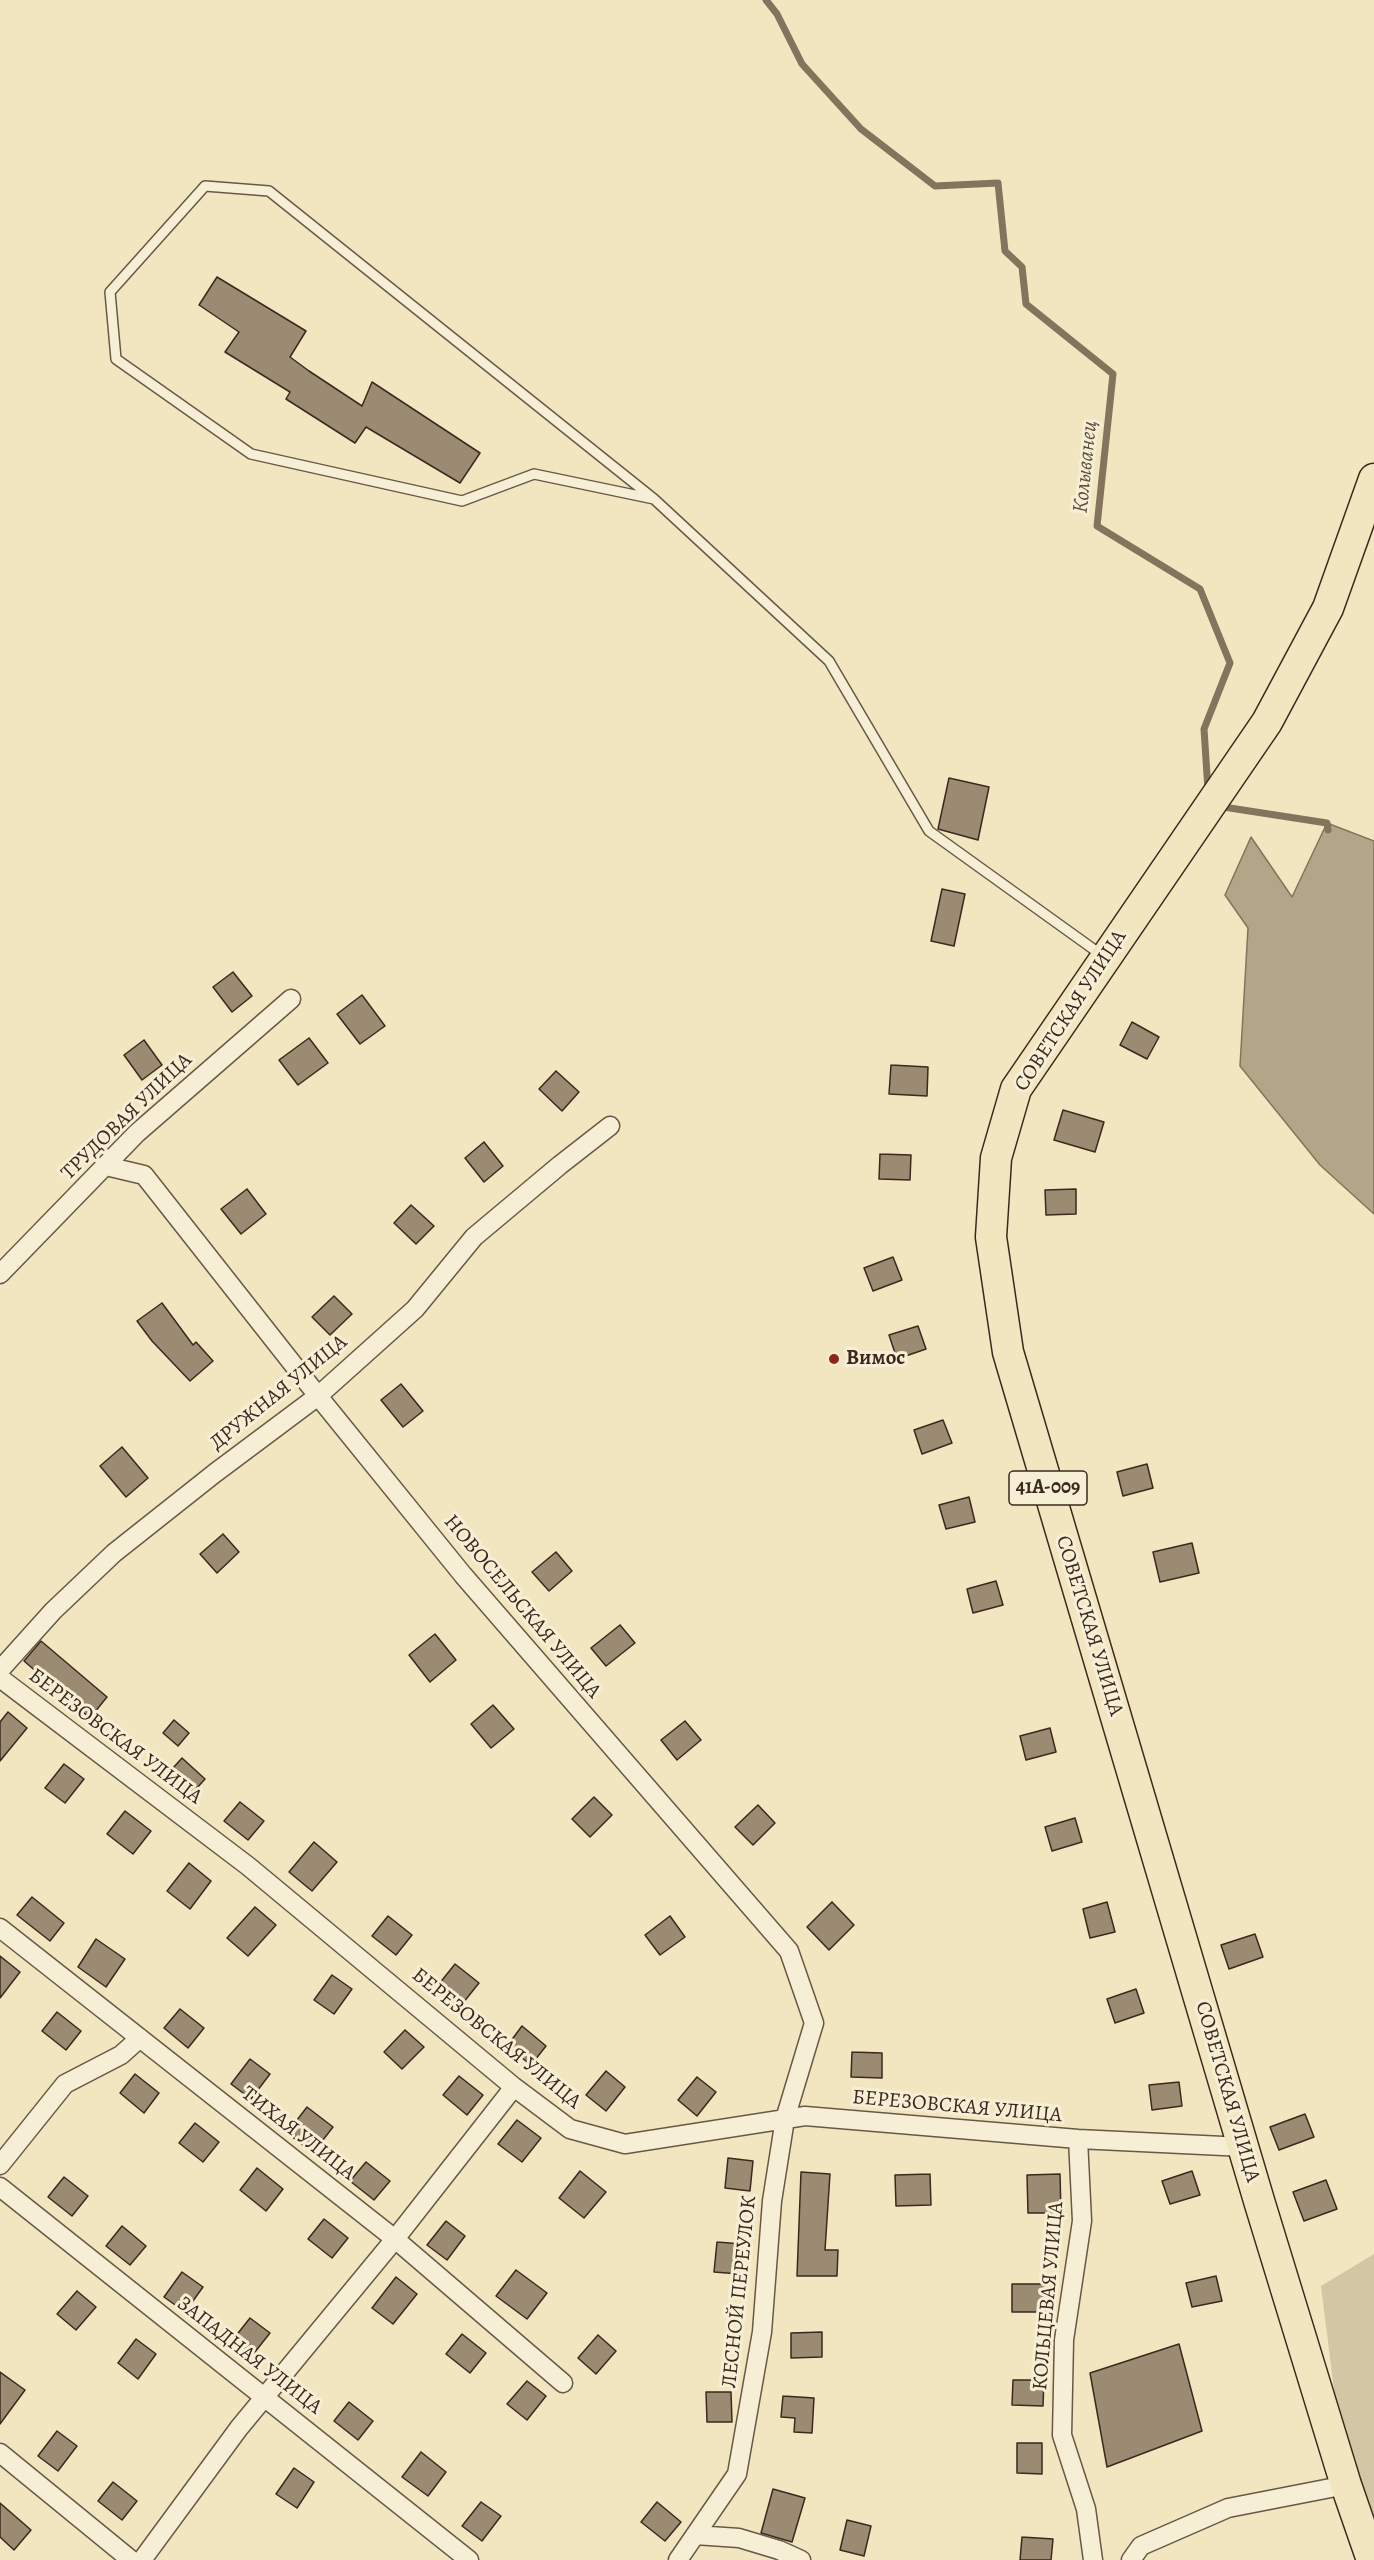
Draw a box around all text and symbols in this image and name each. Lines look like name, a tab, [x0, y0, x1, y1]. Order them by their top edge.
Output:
water label: Колыванец	[1068, 419, 1104, 515]
street label: СОВЕТСКАЯ УЛИЦА	[1009, 926, 1133, 1096]
street label: ТРУДОВАЯ УЛИЦА	[56, 1048, 198, 1186]
street label: ДРУЖНАЯ УЛИЦА	[205, 1330, 353, 1456]
place label: Вимос	[846, 1346, 905, 1372]
marker: Вимос	[827, 1352, 841, 1366]
road number: 41А-009	[1009, 1471, 1087, 1505]
street label: НОВОСЕЛЬСКАЯ УЛИЦА	[438, 1510, 606, 1704]
street label: СОВЕТСКАЯ УЛИЦА	[1050, 1533, 1128, 1719]
street label: БЕРЕЗОВСКАЯ УЛИЦА	[23, 1664, 207, 1810]
street label: БЕРЕЗОВСКАЯ УЛИЦА	[406, 1963, 586, 2115]
street label: СОВЕТСКАЯ УЛИЦА	[1189, 1999, 1265, 2185]
street label: ТИХАЯ УЛИЦА	[236, 2082, 360, 2186]
street label: БЕРЕЗОВСКАЯ УЛИЦА	[851, 2085, 1063, 2129]
street label: ЛЕСНОЙ ПЕРЕУЛОК	[717, 2195, 763, 2389]
street label: КОЛЬЦЕВАЯ УЛИЦА	[1028, 2201, 1070, 2391]
street label: ЗАПАДНАЯ УЛИЦА	[171, 2292, 327, 2420]

